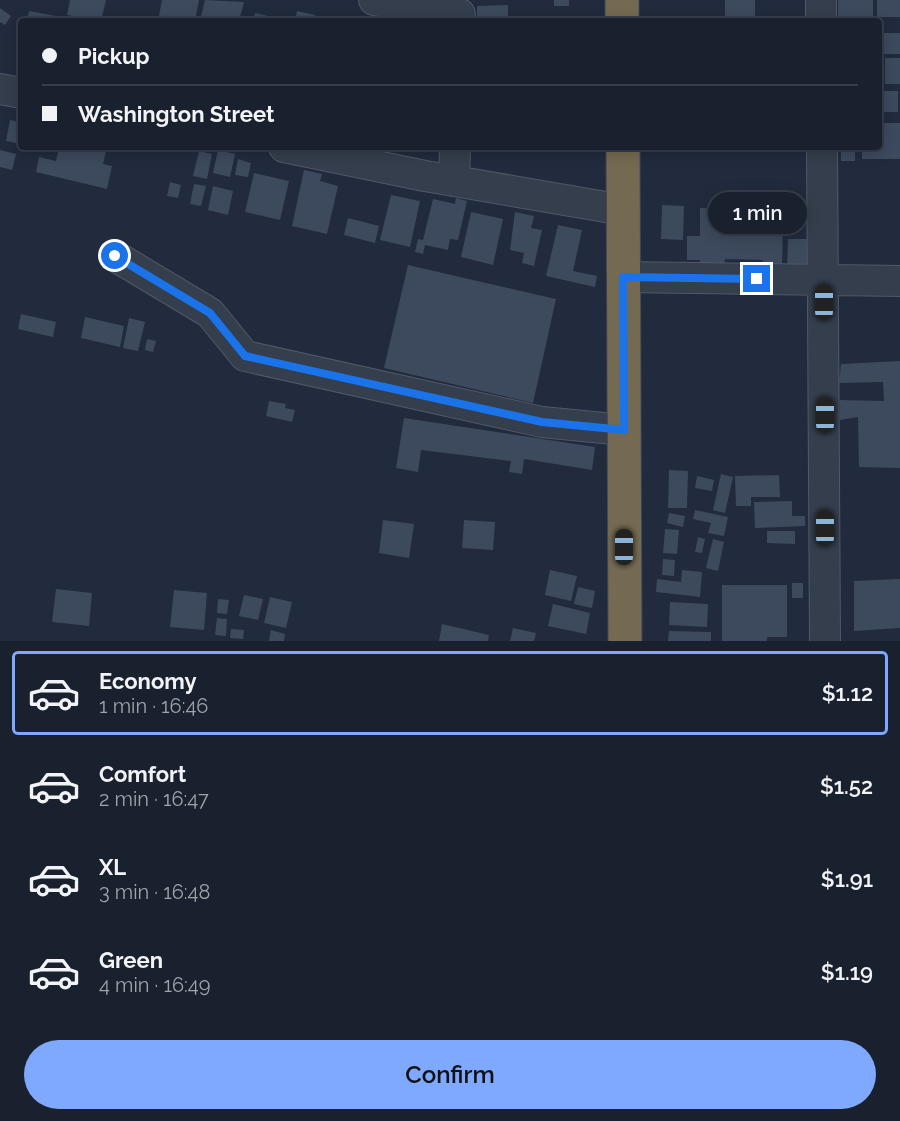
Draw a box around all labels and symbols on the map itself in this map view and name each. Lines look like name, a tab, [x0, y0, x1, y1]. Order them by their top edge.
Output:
callout: 1 min	[708, 192, 807, 234]
route start	[101, 242, 128, 269]
route end	[743, 265, 770, 292]
car	[815, 284, 833, 320]
car	[816, 397, 834, 433]
car	[816, 510, 834, 546]
car	[615, 529, 633, 565]

